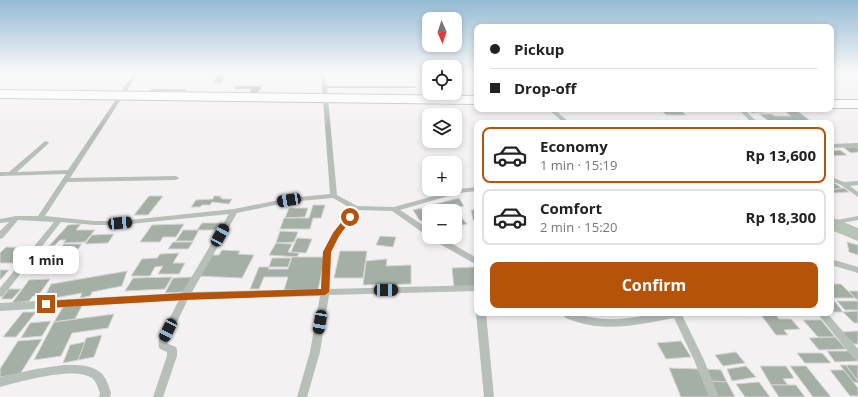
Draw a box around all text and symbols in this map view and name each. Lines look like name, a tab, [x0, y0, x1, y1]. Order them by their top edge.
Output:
north arrow	[422, 12, 462, 52]
map controls	[422, 12, 462, 244]
text: Pickup	[514, 39, 564, 59]
button: locate	[422, 60, 462, 100]
text: Drop-off	[514, 78, 576, 98]
button: layers	[422, 108, 462, 148]
text: Economy	[540, 136, 608, 156]
icon: car	[492, 137, 528, 173]
text: Rp 13,600	[746, 145, 816, 165]
button: +	[422, 156, 462, 196]
text: 1 min · 15:19	[540, 156, 617, 174]
car	[276, 192, 302, 208]
text: Comfort	[540, 198, 602, 218]
icon: car	[492, 199, 528, 235]
button: −	[422, 204, 462, 244]
text: Rp 18,300	[746, 207, 816, 227]
route start	[341, 208, 359, 226]
car	[108, 216, 132, 230]
text: 2 min · 15:20	[540, 218, 617, 236]
car	[209, 222, 231, 248]
callout: 1 min	[13, 246, 79, 274]
text: 1 min	[28, 251, 64, 269]
button: Confirm	[490, 262, 818, 308]
car	[374, 284, 398, 296]
route end	[37, 295, 55, 313]
car	[312, 309, 328, 335]
car	[157, 317, 179, 343]

